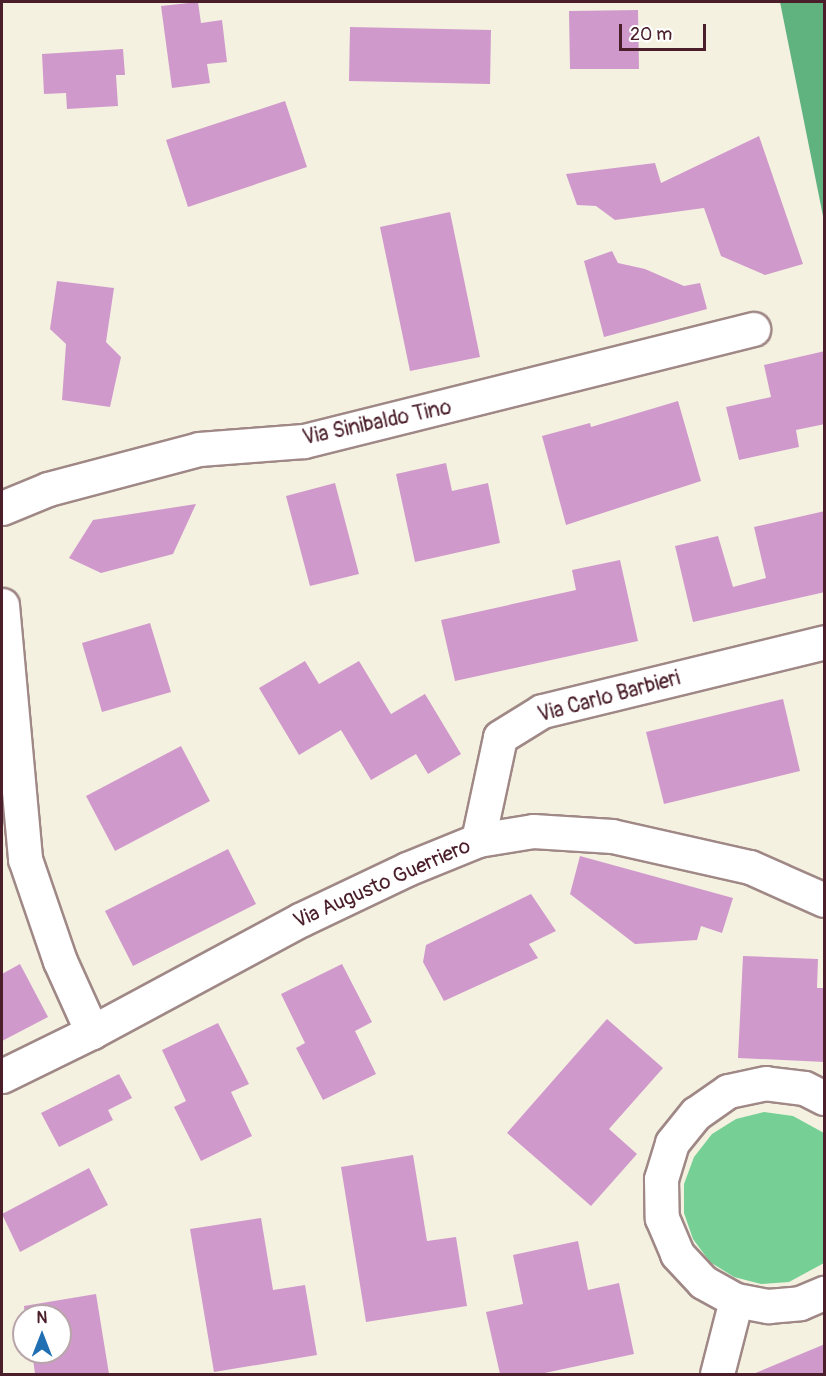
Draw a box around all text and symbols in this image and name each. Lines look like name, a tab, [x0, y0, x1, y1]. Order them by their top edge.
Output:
scale bar	[622, 12, 709, 50]
text: 20 m	[630, 23, 672, 46]
street label: Via Sinibaldo Tino	[300, 395, 454, 451]
street label: Via Carlo Barbieri	[535, 666, 683, 728]
street label: Via Augusto Guerriero	[290, 834, 474, 934]
north arrow	[12, 1304, 72, 1364]
text: N	[37, 1308, 47, 1328]

